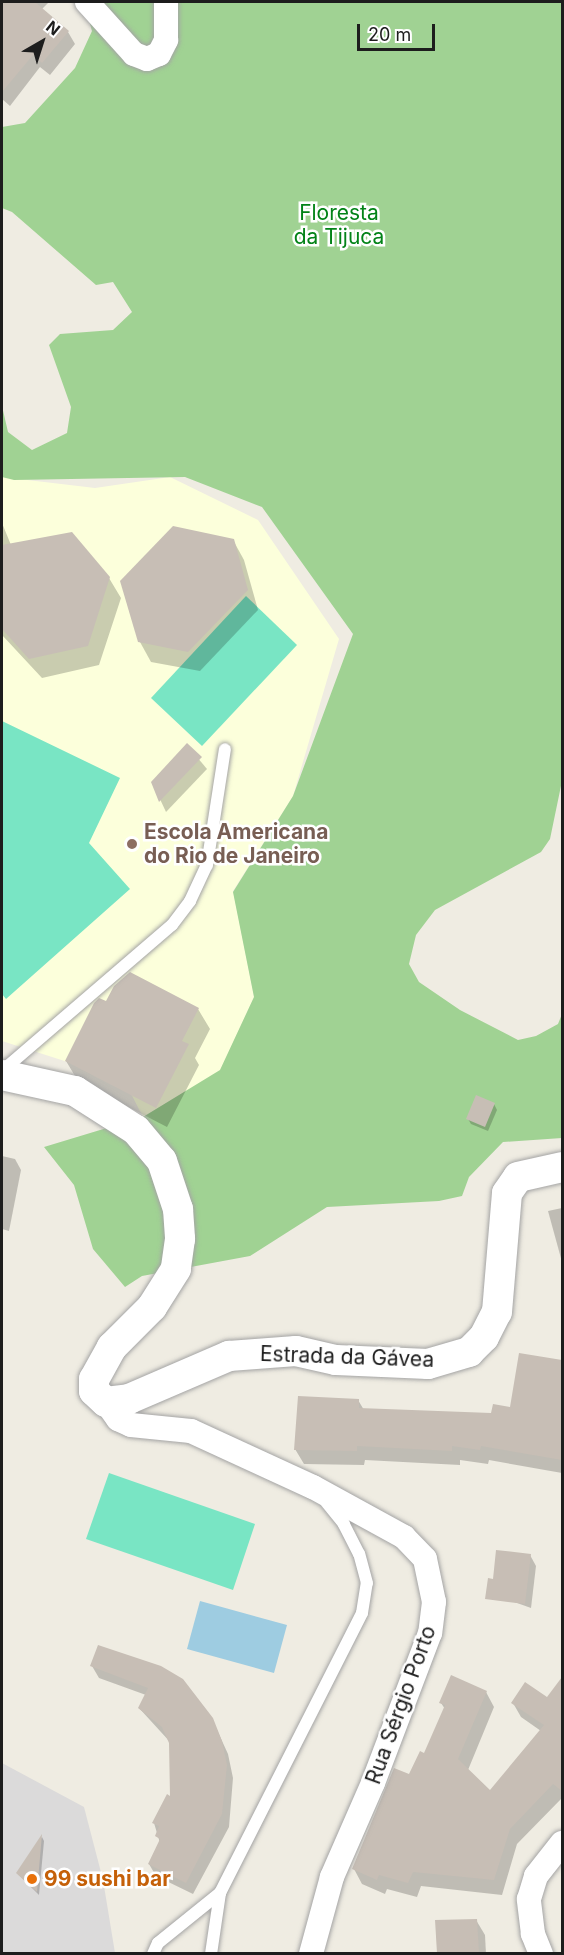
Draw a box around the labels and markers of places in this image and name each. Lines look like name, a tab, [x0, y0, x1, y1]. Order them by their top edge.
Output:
place label: Escola Americana do Rio de Janeiro	[144, 819, 328, 869]
marker: Escola Americana do Rio de Janeiro	[125, 837, 139, 851]
place label: 99 sushi bar	[44, 1866, 171, 1892]
marker: 99 sushi bar	[25, 1872, 39, 1886]

